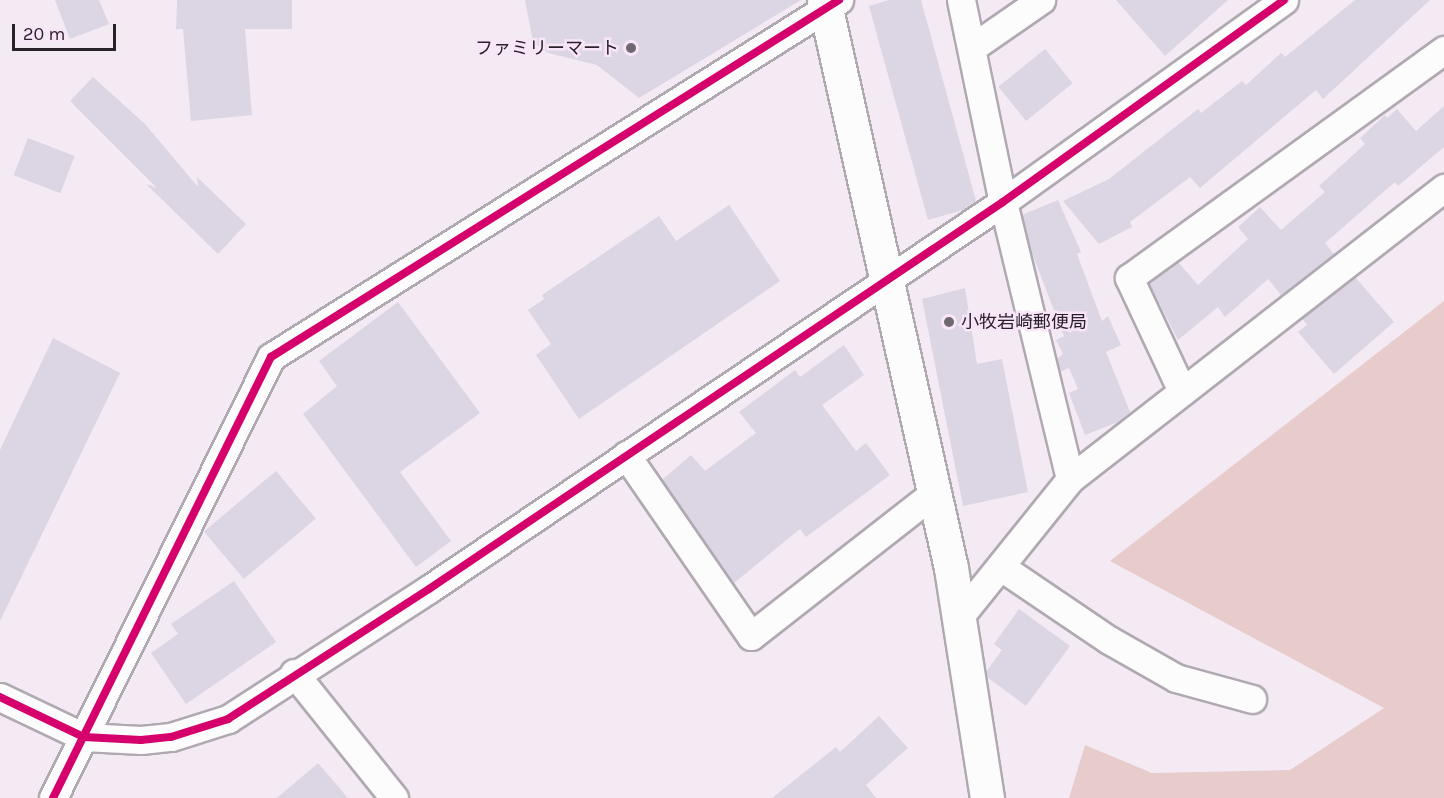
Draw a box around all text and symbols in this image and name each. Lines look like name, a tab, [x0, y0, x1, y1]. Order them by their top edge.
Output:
scale bar	[15, 12, 118, 50]
text: 20 m	[23, 23, 65, 45]
place label: ファミリーマート	[475, 37, 619, 59]
marker: ファミリーマート	[624, 41, 638, 55]
place label: 小牧岩崎郵便局	[961, 311, 1087, 333]
marker: 小牧岩崎郵便局	[942, 315, 956, 329]

